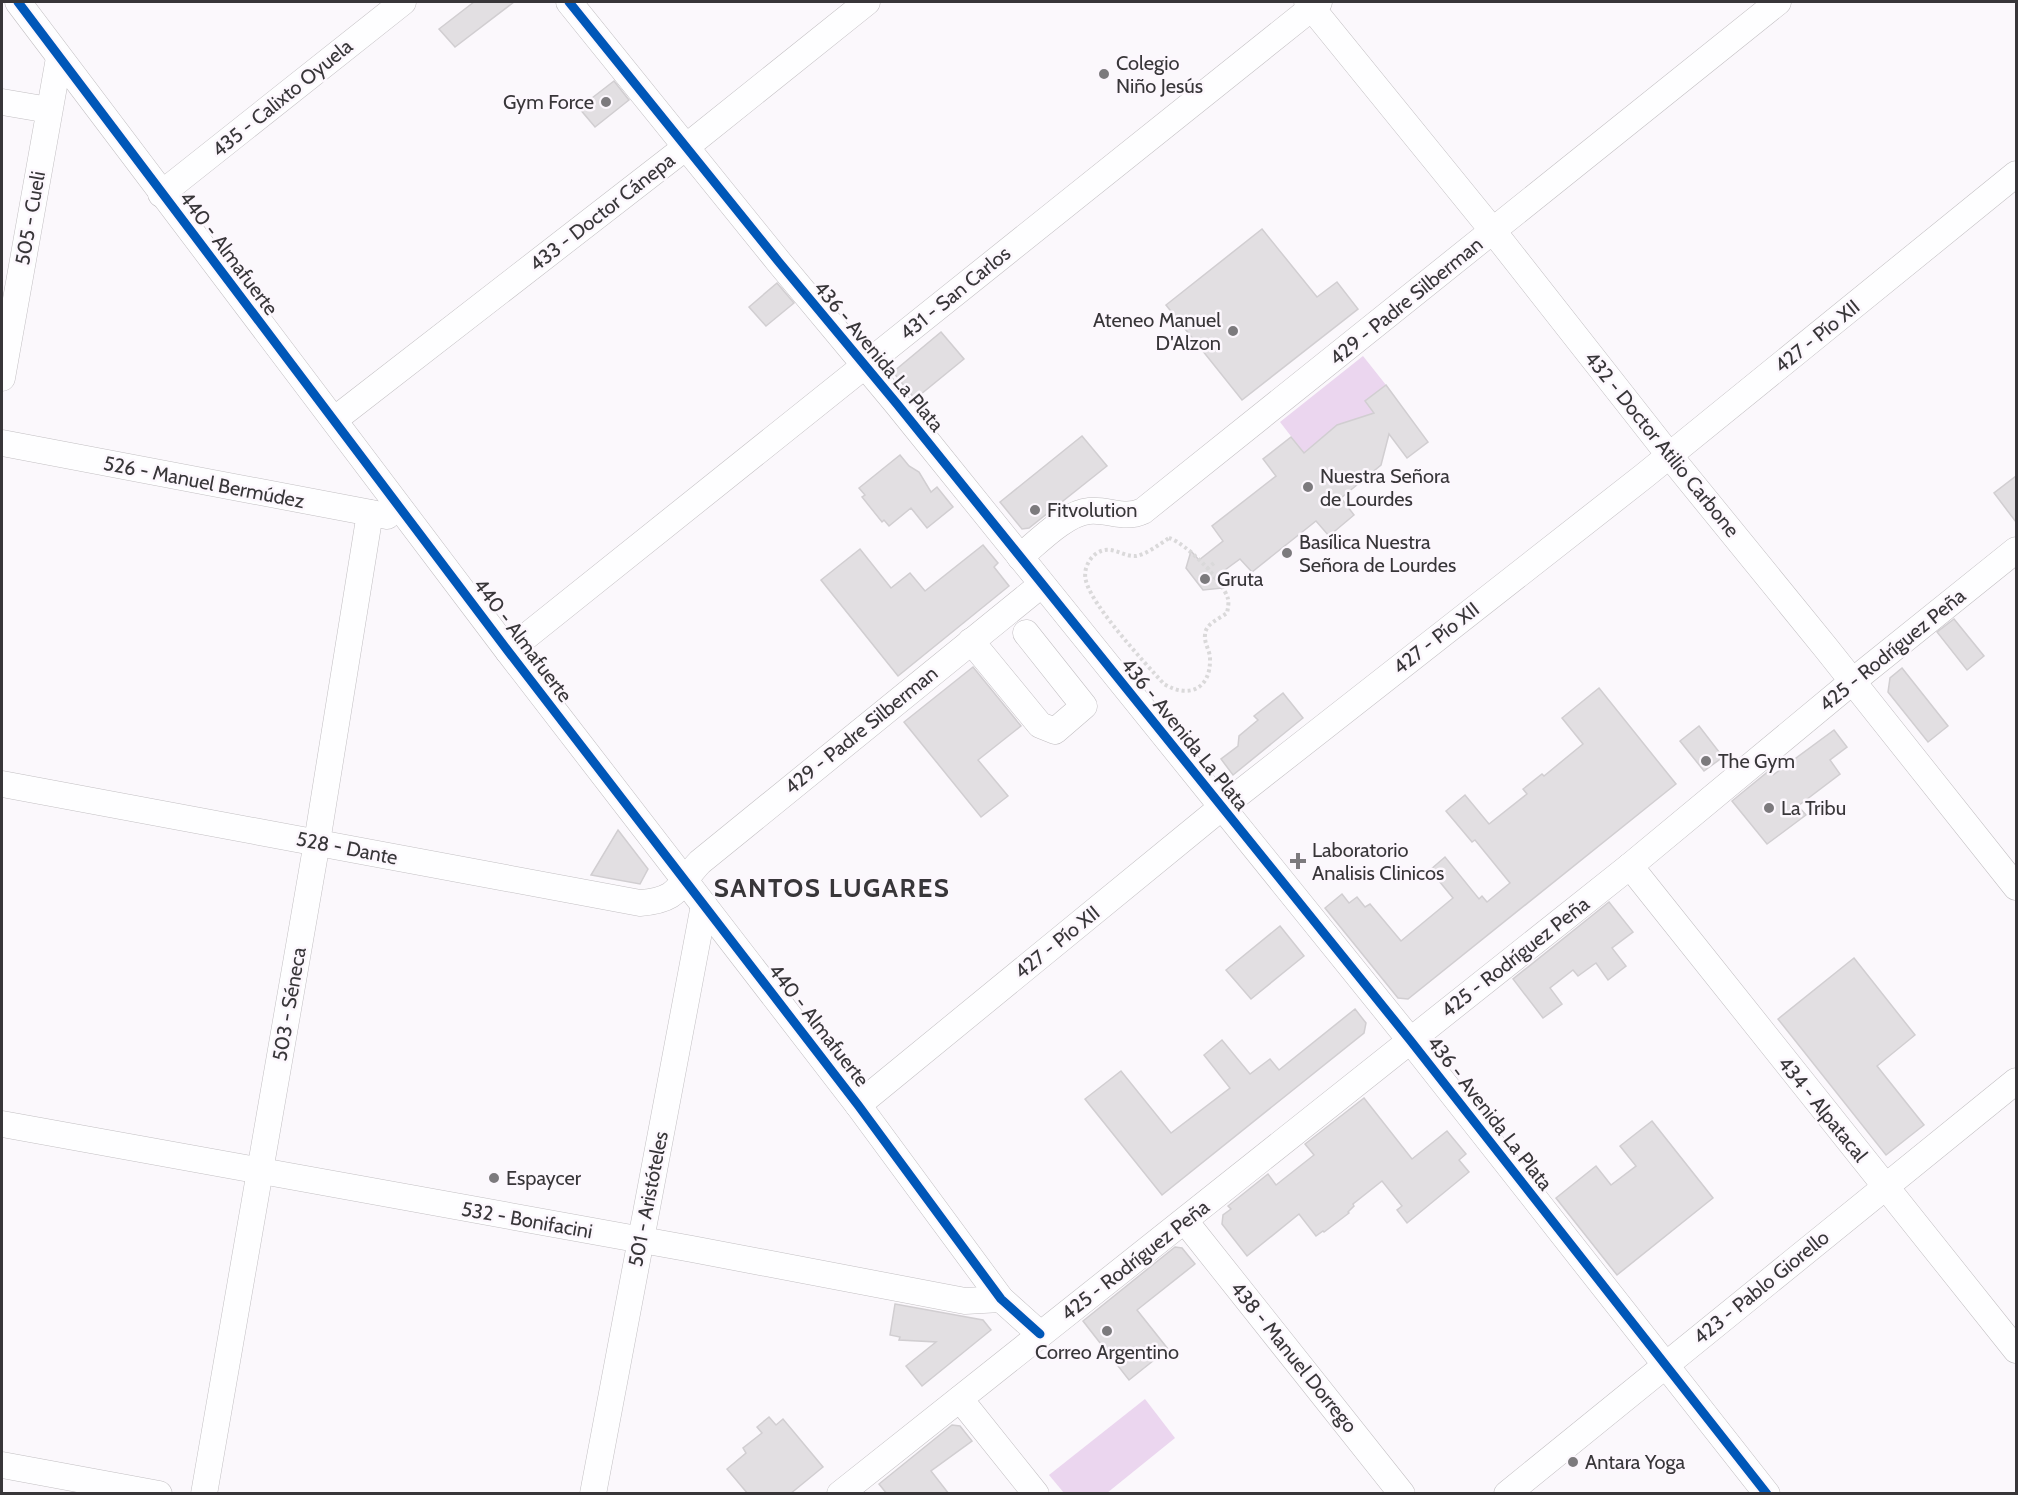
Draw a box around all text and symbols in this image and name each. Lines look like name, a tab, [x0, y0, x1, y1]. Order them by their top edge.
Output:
street label: 435 - Calixto Oyuela	[207, 34, 357, 162]
place label: Colegio Niño Jesús	[1116, 51, 1203, 98]
marker: Colegio Niño Jesús	[1097, 67, 1111, 81]
place label: Gym Force	[503, 90, 594, 114]
marker: Gym Force	[599, 95, 613, 109]
street label: 433 - Doctor Cánepa	[525, 148, 680, 276]
street label: 505 - Cueli	[10, 169, 50, 267]
street label: 440 - Almafuerte	[175, 186, 283, 320]
street label: 429 - Padre Silberman	[1325, 232, 1487, 370]
street label: 431 - San Carlos	[895, 241, 1015, 345]
street label: 436 - Avenida La Plata	[809, 276, 949, 437]
street label: 427 - Pío XII	[1770, 294, 1864, 378]
place label: Ateneo Manuel D'Alzon	[1093, 308, 1221, 355]
marker: Ateneo Manuel D'Alzon	[1226, 324, 1240, 338]
street label: 432 - Doctor Atilio Carbone	[1580, 346, 1744, 542]
street label: 526 - Manuel Bermúdez	[101, 451, 307, 513]
place label: Nuestra Señora de Lourdes	[1320, 464, 1450, 511]
marker: Nuestra Señora de Lourdes	[1301, 480, 1315, 494]
place label: Fitvolution	[1047, 498, 1137, 522]
marker: Fitvolution	[1028, 503, 1042, 517]
place label: Basílica Nuestra Señora de Lourdes	[1299, 530, 1456, 577]
marker: Basílica Nuestra Señora de Lourdes	[1280, 546, 1294, 560]
place label: Gruta	[1217, 567, 1264, 591]
marker: Gruta	[1198, 572, 1212, 586]
street label: 440 - Almafuerte	[469, 573, 577, 707]
street label: 425 - Rodríguez Peña	[1814, 583, 1970, 716]
street label: 427 - Pío XII	[1388, 597, 1484, 679]
street label: 436 - Avenida La Plata	[1116, 653, 1254, 815]
street label: 429 - Padre Silberman	[780, 661, 942, 799]
place label: The Gym	[1718, 749, 1795, 773]
marker: The Gym	[1699, 754, 1713, 768]
place label: La Tribu	[1781, 796, 1846, 820]
marker: La Tribu	[1762, 801, 1776, 815]
street label: 528 - Dante	[294, 826, 400, 870]
place label: Laboratorio Analisis Clinicos	[1312, 838, 1444, 885]
marker: Laboratorio Analisis Clinicos	[1289, 852, 1307, 870]
district label: SANTOS LUGARES	[714, 872, 950, 904]
street label: 425 - Rodríguez Peña	[1436, 891, 1594, 1022]
street label: 427 - Pío XII	[1010, 900, 1104, 984]
street label: 503 - Séneca	[267, 945, 311, 1063]
street label: 440 - Almafuerte	[764, 959, 874, 1091]
street label: 436 - Avenida La Plata	[1422, 1031, 1558, 1195]
street label: 434 - Alpatacal	[1773, 1051, 1873, 1167]
street label: 501 - Aristóteles	[623, 1129, 673, 1269]
place label: Espaycer	[506, 1166, 582, 1190]
marker: Espaycer	[487, 1171, 501, 1185]
street label: 425 - Rodríguez Peña	[1056, 1194, 1214, 1325]
street label: 532 - Bonifacini	[460, 1197, 594, 1243]
street label: 423 - Pablo Giorello	[1688, 1225, 1834, 1349]
street label: 438 - Manuel Dorrego	[1226, 1276, 1362, 1438]
marker: Correo Argentino	[1100, 1324, 1114, 1338]
place label: Correo Argentino	[1035, 1340, 1179, 1364]
place label: Antara Yoga	[1585, 1450, 1686, 1474]
marker: Antara Yoga	[1566, 1455, 1580, 1469]

